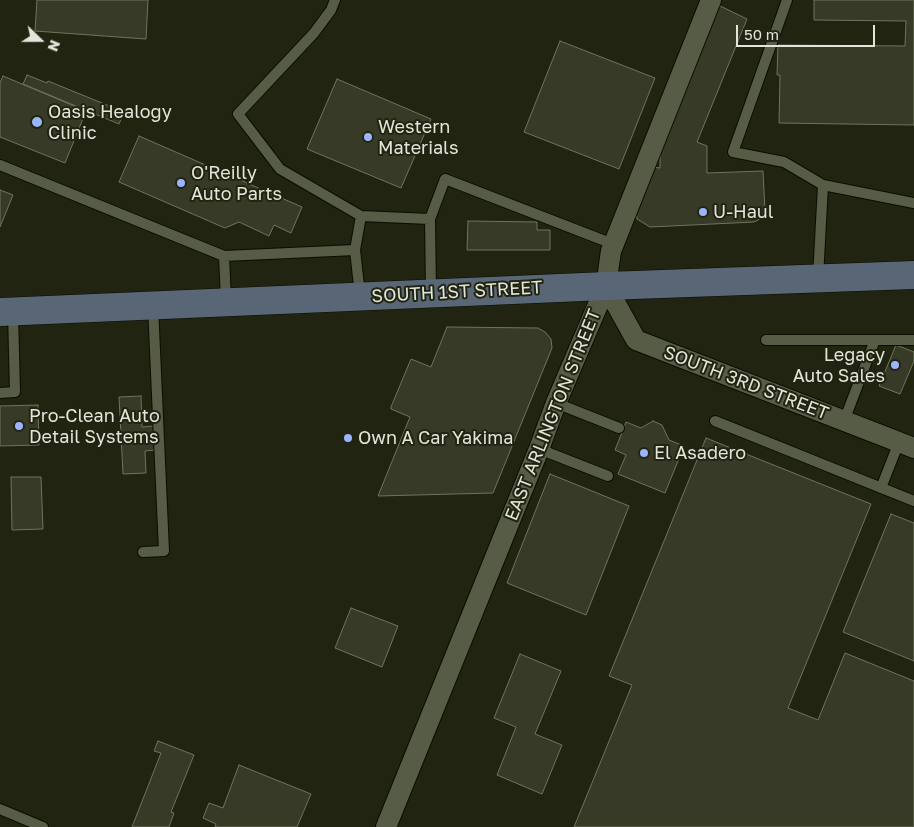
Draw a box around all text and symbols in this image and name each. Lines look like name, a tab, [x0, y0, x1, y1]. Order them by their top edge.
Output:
north arrow	[15, 15, 65, 65]
scale bar	[739, 15, 878, 47]
text: 50 m	[744, 25, 779, 43]
text: N	[45, 38, 64, 54]
place label: Oasis Healogy Clinic	[48, 101, 172, 144]
marker: Oasis Healogy Clinic	[30, 115, 44, 129]
place label: Western Materials	[378, 116, 458, 158]
marker: Western Materials	[362, 131, 374, 143]
place label: O'Reilly Auto Parts	[191, 162, 282, 204]
marker: O'Reilly Auto Parts	[175, 177, 187, 189]
place label: U-Haul	[713, 201, 773, 223]
marker: U-Haul	[697, 206, 709, 218]
street label: SOUTH 1ST STREET	[371, 277, 543, 307]
street label: EAST ARLINGTON STREET	[501, 306, 605, 524]
street label: SOUTH 3RD STREET	[660, 342, 832, 424]
place label: Legacy Auto Sales	[793, 344, 885, 386]
marker: Legacy Auto Sales	[889, 359, 901, 371]
place label: Pro-Clean Auto Detail Systems	[29, 405, 160, 448]
marker: Pro-Clean Auto Detail Systems	[13, 420, 25, 432]
place label: Own A Car Yakima	[358, 427, 513, 449]
marker: Own A Car Yakima	[342, 432, 354, 444]
place label: El Asadero	[654, 442, 746, 464]
marker: El Asadero	[638, 447, 650, 459]

